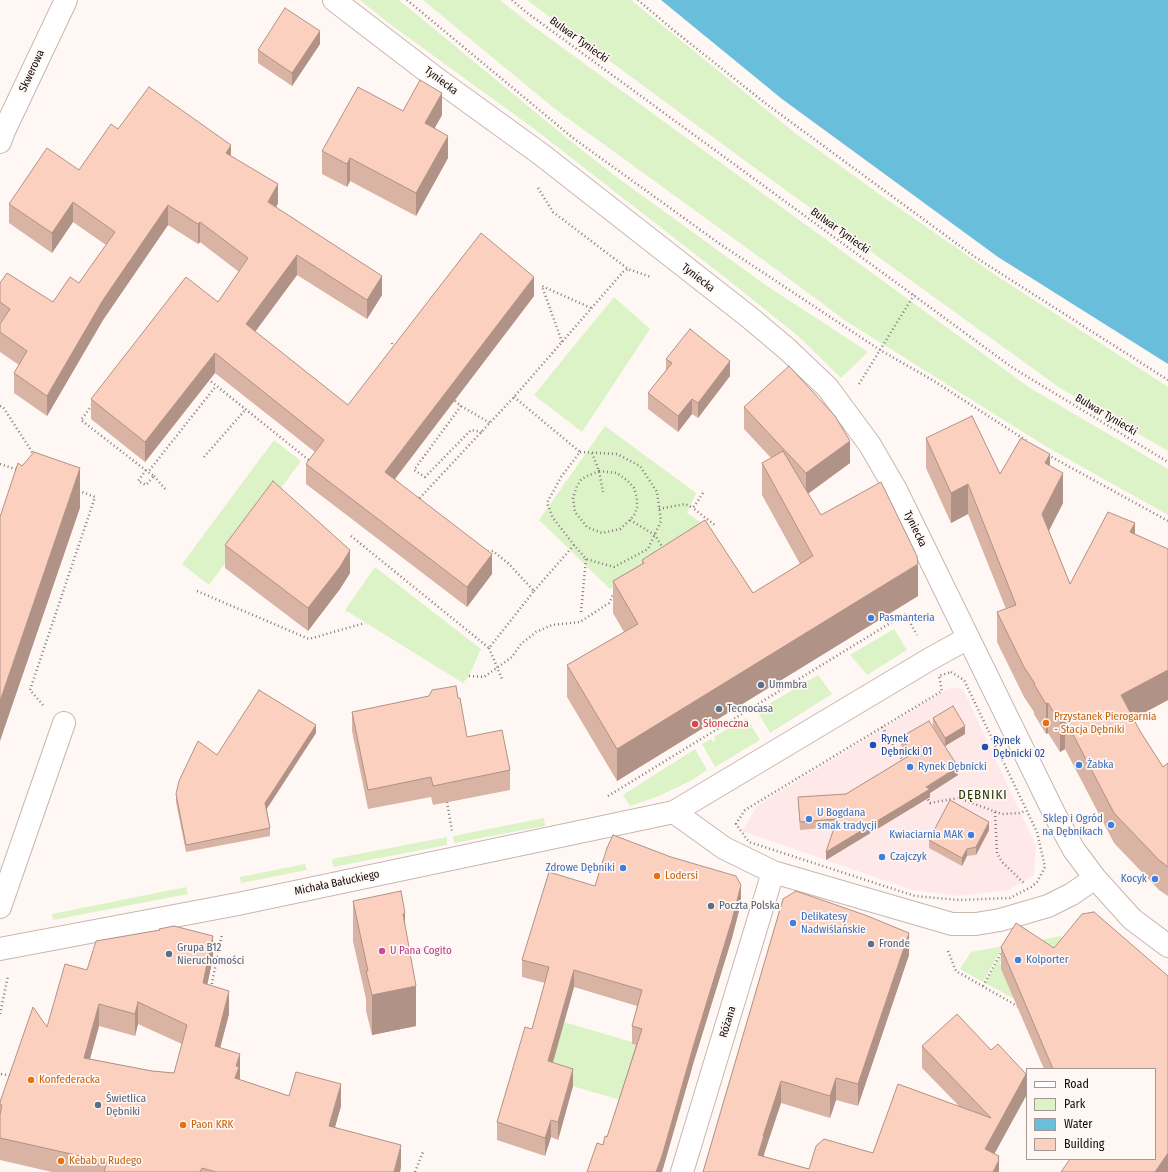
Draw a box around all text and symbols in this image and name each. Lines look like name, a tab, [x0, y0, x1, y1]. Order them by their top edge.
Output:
street label: Bulwar Tyniecki	[547, 14, 611, 66]
street label: Skwerowa	[17, 48, 47, 94]
street label: Tyniecka	[422, 64, 460, 98]
street label: Bulwar Tyniecki	[808, 205, 872, 257]
street label: Tyniecka	[679, 261, 717, 295]
street label: Bulwar Tyniecki	[1073, 391, 1139, 439]
street label: Tyniecka	[901, 509, 929, 549]
place label: Pasmanteria	[879, 611, 935, 625]
marker: Pasmanteria	[866, 613, 876, 623]
place label: Ummbra	[769, 678, 807, 692]
marker: Ummbra	[756, 680, 766, 690]
place label: Tecnocasa	[727, 702, 773, 716]
marker: Tecnocasa	[714, 704, 724, 714]
place label: Przystanek Pierogarnia - Stacja Dębniki	[1054, 710, 1156, 736]
place label: Słoneczna	[703, 717, 749, 731]
marker: Przystanek Pierogarnia - Stacja Dębniki	[1041, 718, 1051, 728]
marker: Słoneczna	[690, 719, 700, 729]
place label: Rynek Dębnicki 01	[881, 732, 932, 758]
place label: Rynek Dębnicki 02	[993, 734, 1045, 760]
marker: Rynek Dębnicki 01	[868, 740, 878, 750]
marker: Rynek Dębnicki 02	[980, 742, 990, 752]
place label: Żabka	[1087, 758, 1114, 772]
place label: Rynek Dębnicki	[918, 760, 987, 774]
marker: Żabka	[1074, 760, 1084, 770]
marker: Rynek Dębnicki	[905, 762, 915, 772]
district label: DĘBNIKI	[958, 787, 1008, 803]
place label: U Bogdana smak tradycji	[817, 806, 877, 832]
place label: Sklep i Ogród na Dębnikach	[1042, 812, 1103, 838]
marker: U Bogdana smak tradycji	[804, 814, 814, 824]
marker: Sklep i Ogród na Dębnikach	[1106, 820, 1116, 830]
place label: Kwiaciarnia MAK	[889, 828, 963, 842]
marker: Kwiaciarnia MAK	[966, 830, 976, 840]
place label: Czajczyk	[890, 850, 927, 864]
marker: Czajczyk	[877, 852, 887, 862]
place label: Zdrowe Dębniki	[545, 861, 615, 875]
marker: Zdrowe Dębniki	[618, 863, 628, 873]
street label: Michała Bałuckiego	[293, 868, 381, 898]
place label: Lodersi	[665, 869, 698, 883]
marker: Lodersi	[652, 871, 662, 881]
place label: Kocyk	[1121, 872, 1147, 886]
marker: Kocyk	[1150, 874, 1160, 884]
place label: Poczta Polska	[719, 899, 780, 913]
marker: Poczta Polska	[706, 901, 716, 911]
place label: Delikatesy Nadwiślańskie	[801, 910, 866, 936]
marker: Delikatesy Nadwiślańskie	[788, 918, 798, 928]
place label: Fronde	[879, 937, 910, 951]
marker: Fronde	[866, 939, 876, 949]
place label: Grupa B12 Nieruchomości	[177, 941, 244, 967]
place label: U Pana Cogito	[390, 944, 452, 958]
marker: U Pana Cogito	[377, 946, 387, 956]
marker: Grupa B12 Nieruchomości	[164, 949, 174, 959]
place label: Kolporter	[1026, 953, 1069, 967]
marker: Kolporter	[1013, 955, 1023, 965]
street label: Różana	[717, 1005, 739, 1039]
legend	[1026, 1068, 1156, 1160]
place label: Konfederacka	[39, 1073, 100, 1087]
marker: Konfederacka	[26, 1075, 36, 1085]
text: Road	[1064, 1077, 1089, 1091]
place label: Świetlica Dębniki	[106, 1092, 146, 1118]
text: Park	[1064, 1097, 1085, 1111]
marker: Świetlica Dębniki	[93, 1100, 103, 1110]
text: Water	[1064, 1117, 1092, 1131]
place label: Paon KRK	[191, 1118, 233, 1132]
marker: Paon KRK	[178, 1120, 188, 1130]
text: Building	[1064, 1137, 1104, 1151]
place label: Kebab u Rudego	[69, 1154, 142, 1168]
marker: Kebab u Rudego	[56, 1156, 66, 1166]

